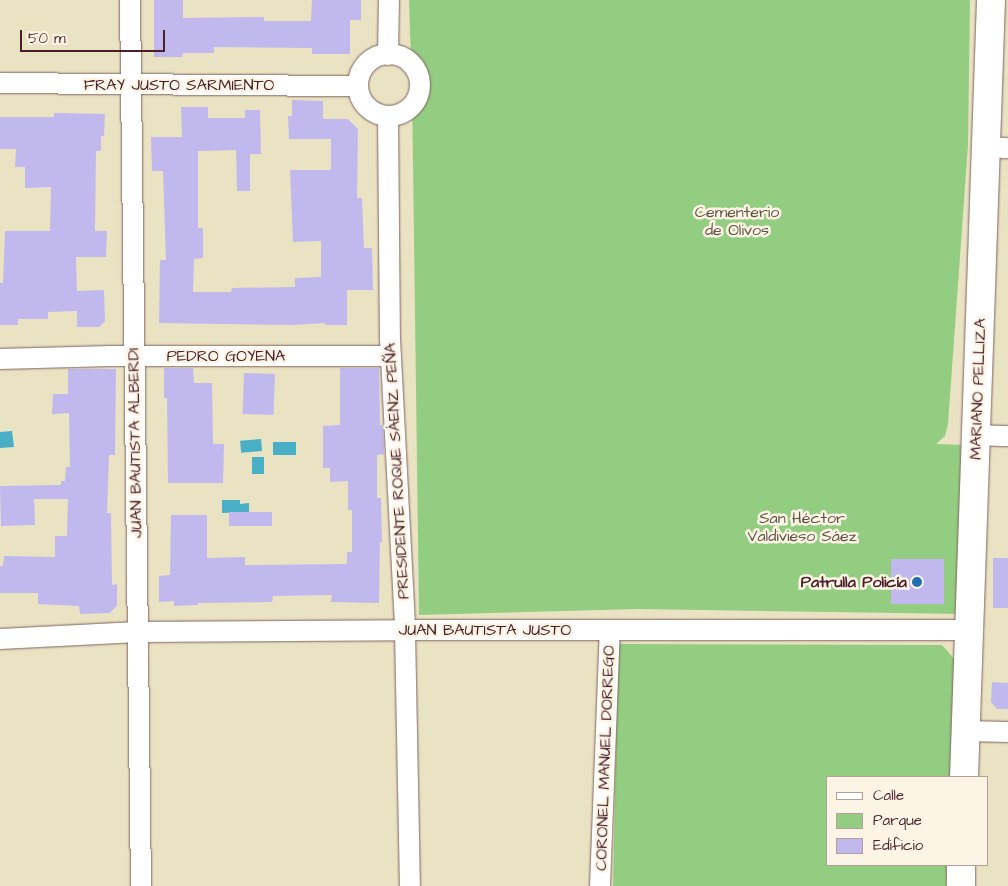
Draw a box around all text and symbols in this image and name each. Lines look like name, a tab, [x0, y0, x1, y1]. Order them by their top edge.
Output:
scale bar	[22, 20, 168, 52]
text: 50 m	[28, 28, 66, 49]
street label: FRAY JUSTO SARMIENTO	[84, 75, 274, 95]
park label: Cementerio de Olivos	[695, 202, 779, 240]
street label: MARIANO PELLIZA	[966, 318, 990, 460]
street label: PRESIDENTE ROQUE SÁENZ PEÑA	[381, 342, 413, 600]
street label: PEDRO GOYENA	[167, 346, 285, 366]
street label: JUAN BAUTISTA ALBERDI	[124, 348, 146, 538]
park label: San Héctor Valdivieso Sáez	[747, 508, 857, 546]
place label: Patrulla Policía	[801, 572, 907, 592]
marker: Patrulla Policía	[911, 576, 923, 588]
street label: JUAN BAUTISTA JUSTO	[399, 620, 571, 640]
street label: CORONEL MANUEL DORREGO	[591, 645, 619, 871]
legend	[826, 776, 988, 866]
text: Calle	[873, 785, 904, 806]
text: Parque	[873, 810, 922, 831]
text: Edificio	[873, 835, 923, 856]

